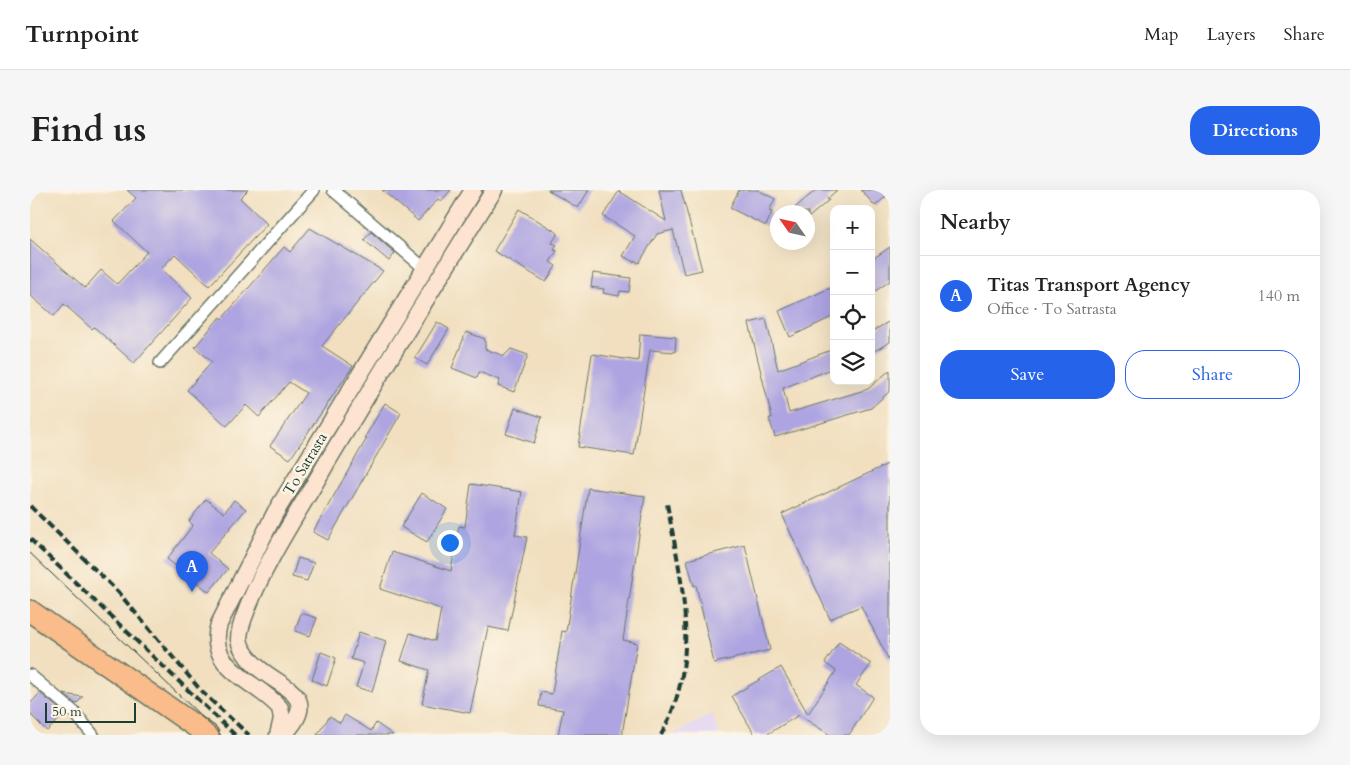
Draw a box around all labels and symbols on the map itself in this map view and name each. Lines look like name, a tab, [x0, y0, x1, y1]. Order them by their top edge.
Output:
north arrow	[770, 205, 815, 250]
street label: To Satrasta	[278, 428, 332, 499]
your location	[437, 530, 463, 556]
pin: A	[176, 551, 208, 592]
scale bar	[45, 700, 136, 723]

